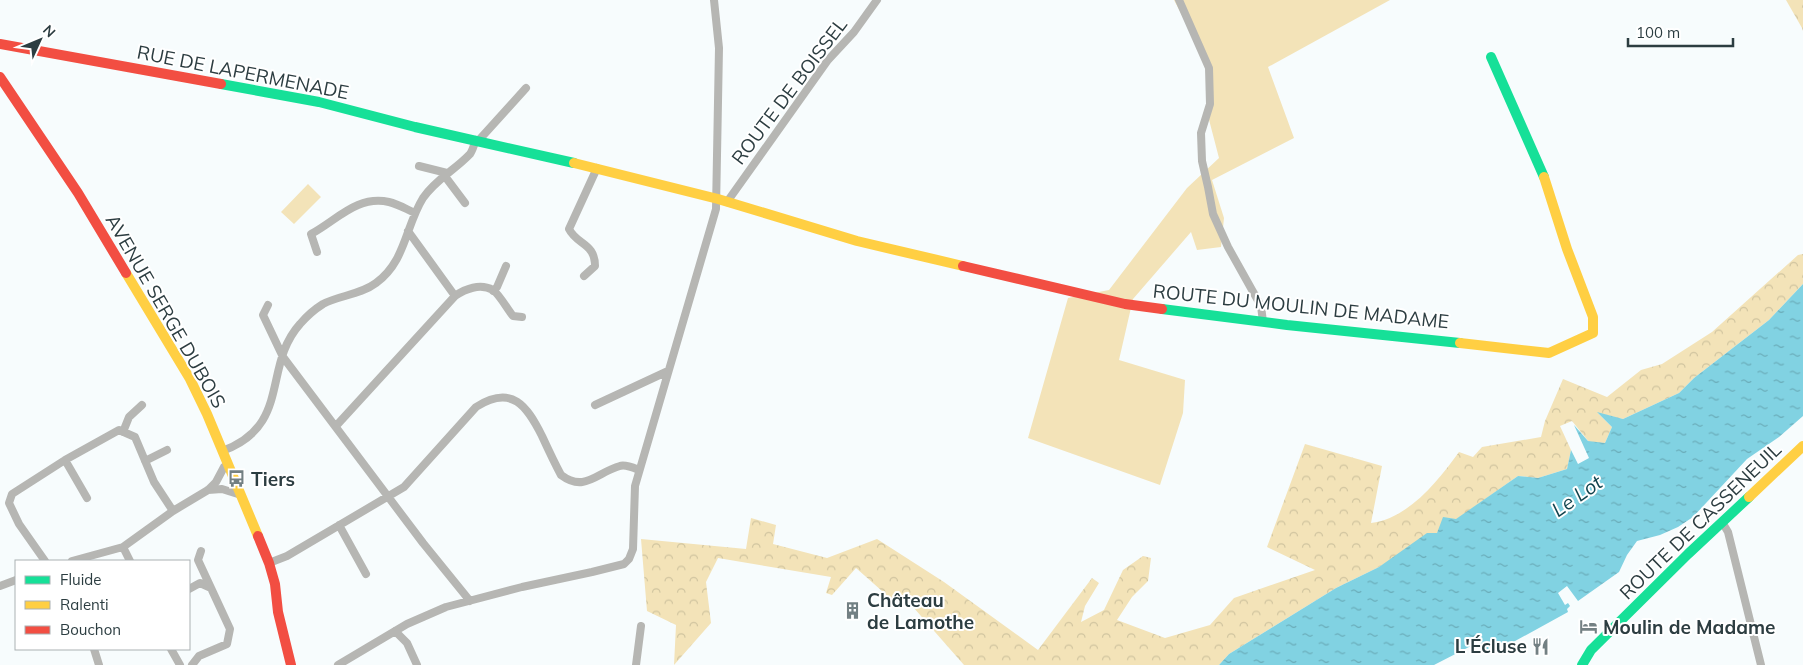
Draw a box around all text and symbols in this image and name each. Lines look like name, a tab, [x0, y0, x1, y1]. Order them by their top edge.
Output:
street label: ROUTE DE BOISSEL	[726, 12, 852, 169]
north arrow	[15, 15, 65, 65]
scale bar	[1628, 15, 1733, 47]
text: N	[39, 21, 59, 41]
text: 100 m	[1636, 23, 1680, 42]
street label: RUE DE LAPERMENADE	[135, 40, 351, 104]
street label: AVENUE SERGE DUBOIS	[101, 210, 231, 412]
street label: ROUTE DU MOULIN DE MADAME	[1152, 279, 1450, 333]
street label: ROUTE DE CASSENEUIL	[1614, 437, 1786, 604]
place label: Tiers	[251, 467, 295, 491]
bus stop icon: Tiers	[227, 469, 247, 489]
water label: Le Lot	[1547, 469, 1608, 522]
legend	[15, 560, 190, 650]
text: Fluide	[60, 570, 101, 589]
place label: Château de Lamothe	[867, 588, 974, 634]
text: Ralenti	[60, 595, 109, 614]
building icon: Château de Lamothe	[843, 601, 863, 621]
place label: Moulin de Madame	[1603, 615, 1775, 639]
hotel icon: Moulin de Madame	[1579, 617, 1599, 637]
text: Bouchon	[60, 620, 121, 639]
place label: L'Écluse	[1455, 634, 1527, 658]
restaurant icon: L'Écluse	[1531, 636, 1551, 656]

